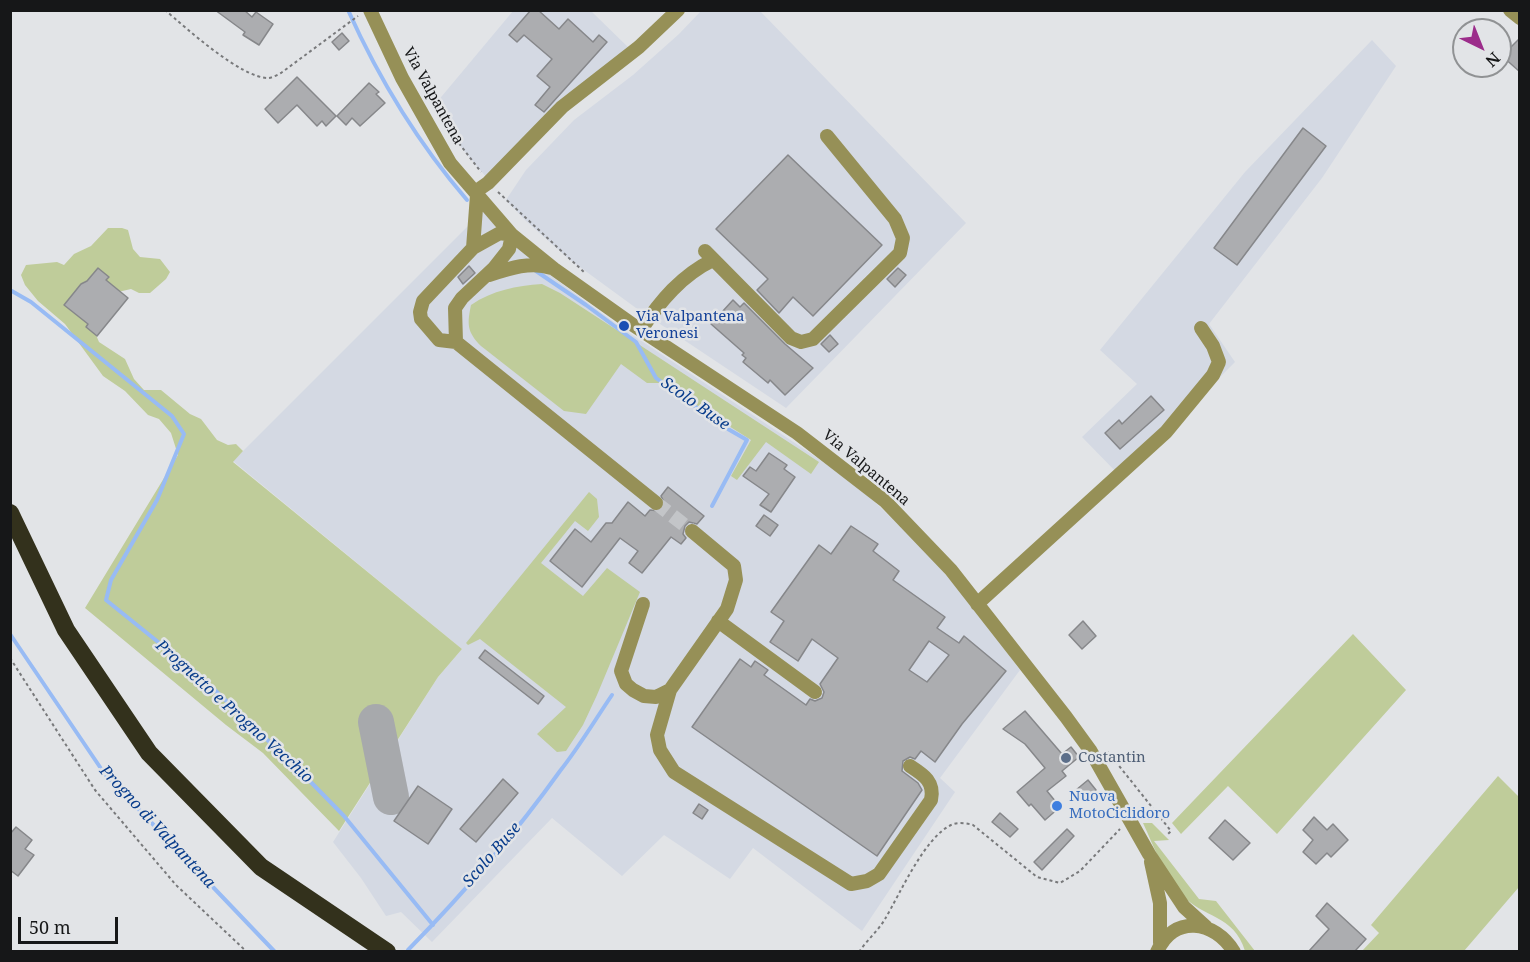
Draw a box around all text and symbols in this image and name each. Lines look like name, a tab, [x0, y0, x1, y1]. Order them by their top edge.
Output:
north arrow	[1452, 18, 1512, 78]
street label: Via Valpantena	[399, 44, 467, 148]
text: N	[1481, 47, 1505, 72]
place label: Via Valpantena Veronesi	[636, 308, 744, 343]
marker: Via Valpantena Veronesi	[617, 319, 631, 333]
water label: Scolo Buse	[657, 373, 733, 435]
street label: Via Valpantena	[819, 426, 913, 510]
water label: Prognetto e Progno Vecchio	[151, 636, 317, 788]
place label: Costantin	[1078, 749, 1146, 767]
marker: Costantin	[1059, 751, 1073, 765]
water label: Progno di Valpantena	[95, 762, 219, 892]
place label: Nuova MotoCiclidoro	[1069, 788, 1170, 823]
marker: Nuova MotoCiclidoro	[1050, 799, 1064, 813]
water label: Scolo Buse	[459, 819, 525, 891]
scale bar	[21, 905, 122, 943]
text: 50 m	[29, 915, 71, 939]

